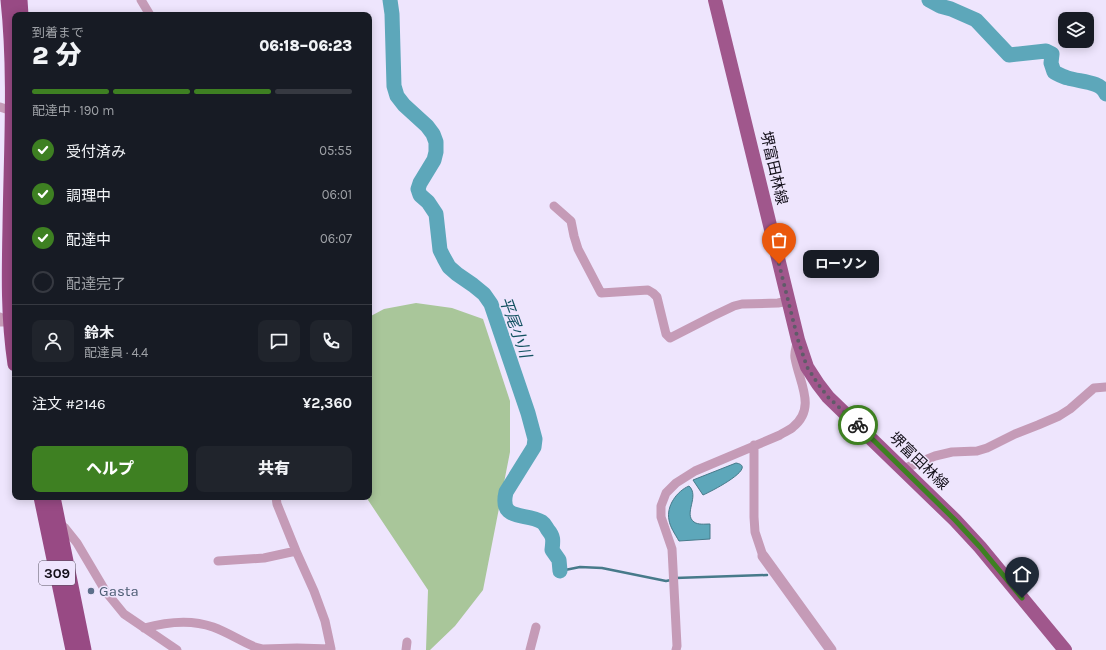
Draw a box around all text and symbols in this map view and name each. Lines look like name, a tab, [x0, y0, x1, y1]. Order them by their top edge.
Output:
map controls	[1058, 12, 1094, 48]
button: layers	[1058, 12, 1094, 48]
text: 到着まで	[32, 25, 84, 40]
text: 06:18–06:23	[259, 37, 352, 55]
text: 2 分	[32, 40, 81, 71]
text: 配達中 · 190 m	[32, 103, 114, 118]
street label: 堺富田林線	[757, 129, 791, 207]
icon: check	[32, 139, 54, 161]
text: 受付済み	[66, 143, 126, 161]
text: 05:55	[319, 143, 352, 158]
icon: check	[32, 183, 54, 205]
text: 調理中	[66, 187, 111, 205]
text: 06:01	[322, 187, 352, 202]
pin	[762, 223, 796, 264]
icon: check	[32, 227, 54, 249]
icon: bag	[768, 229, 790, 251]
text: 配達中	[66, 231, 111, 249]
text: 06:07	[320, 231, 352, 246]
callout: ローソン	[803, 250, 879, 278]
text: ローソン	[815, 256, 867, 271]
text: 配達完了	[66, 275, 126, 293]
water label: 平尾小川	[496, 294, 536, 362]
button: person	[32, 320, 74, 362]
button: chat	[258, 320, 300, 362]
button: phone	[310, 320, 352, 362]
text: 鈴木	[84, 324, 114, 342]
text: 配達員 · 4.4	[84, 345, 148, 360]
text: ¥2,360	[302, 394, 352, 412]
text: 注文 #2146	[32, 395, 106, 413]
courier	[838, 405, 878, 445]
icon: bike	[847, 414, 869, 436]
street label: 堺富田林線	[886, 428, 952, 494]
button: ヘルプ	[32, 446, 188, 492]
button: 共有	[196, 446, 352, 492]
pin	[1005, 557, 1039, 598]
road number: 309	[39, 561, 75, 585]
icon: home	[1011, 563, 1033, 585]
place label: Gasta	[99, 582, 139, 600]
marker: Gasta	[86, 586, 96, 596]

